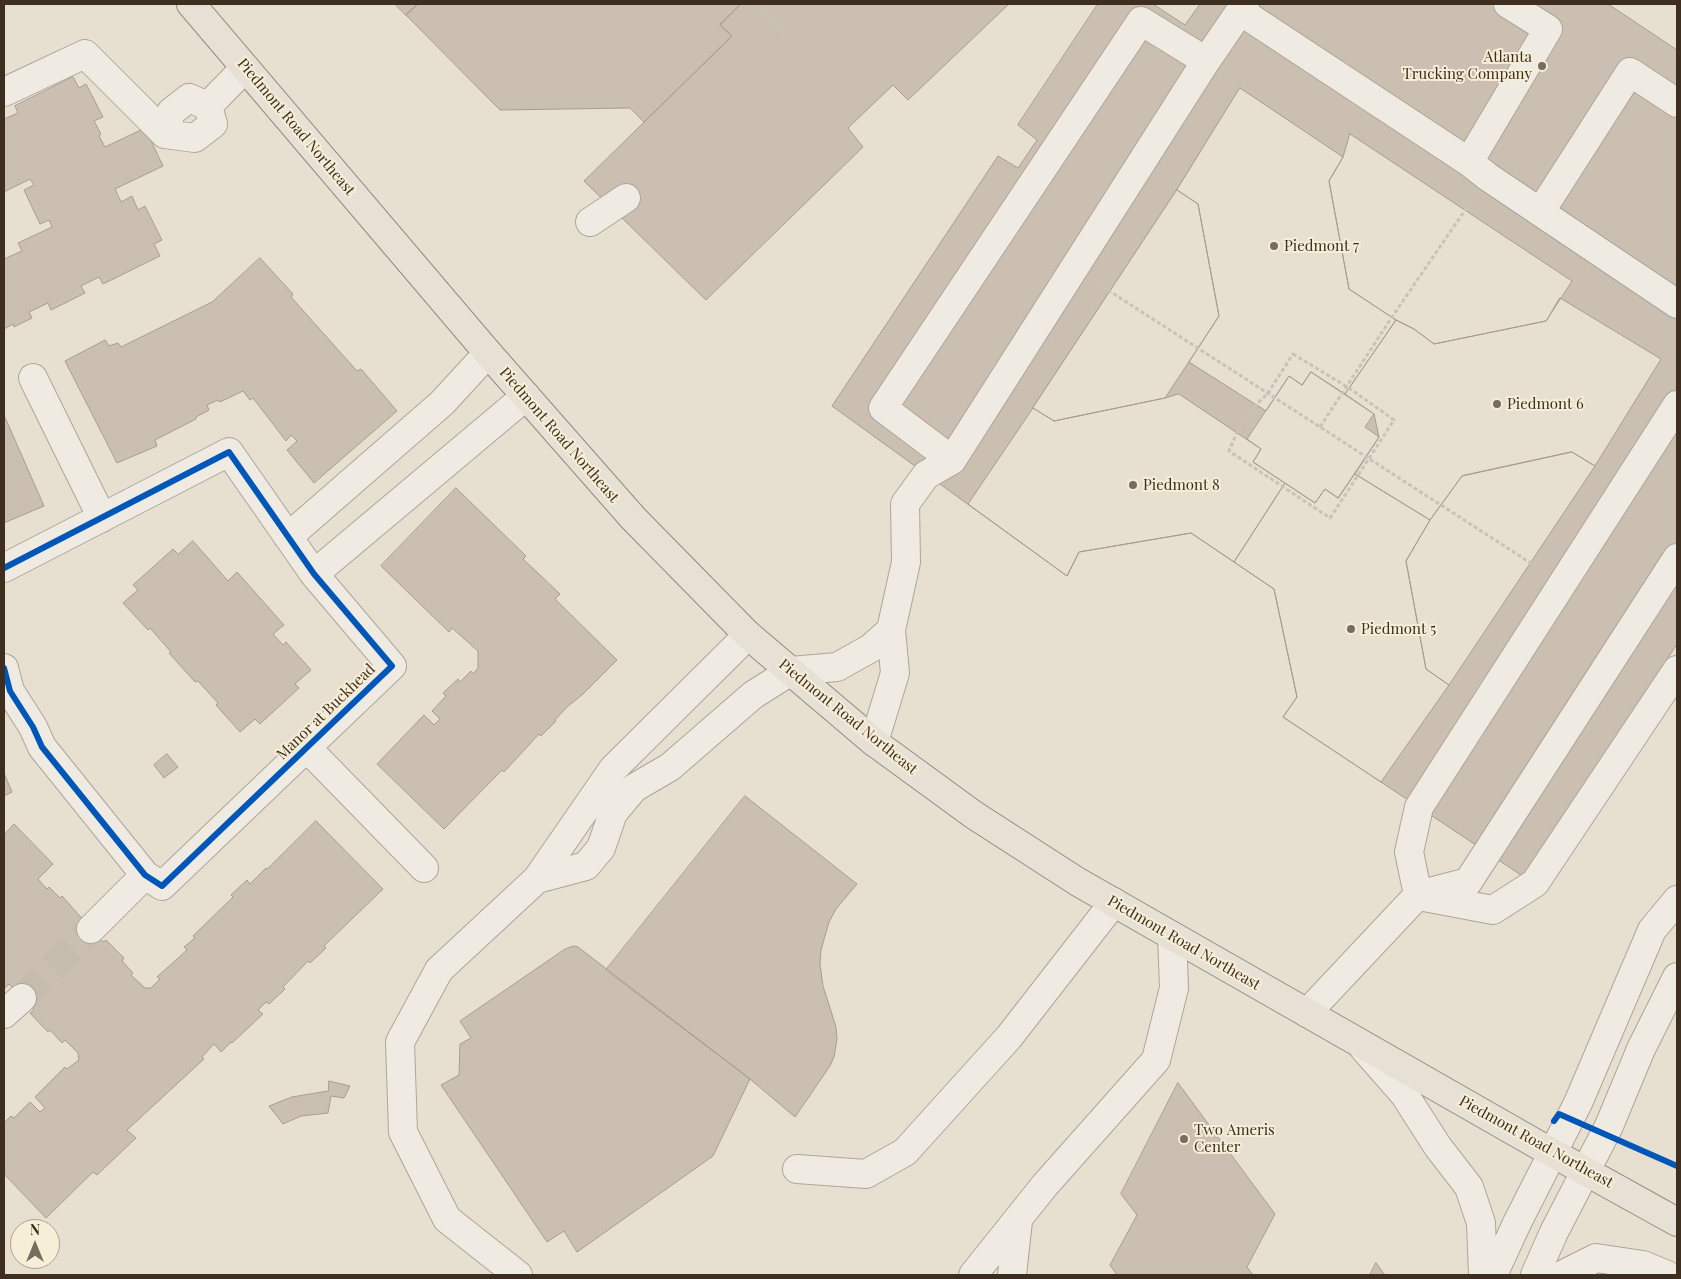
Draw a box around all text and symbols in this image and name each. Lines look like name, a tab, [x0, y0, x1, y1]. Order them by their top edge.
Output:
place label: Atlanta Trucking Company	[1402, 48, 1532, 83]
street label: Piedmont Road Northeast	[233, 55, 359, 199]
marker: Atlanta Trucking Company	[1536, 60, 1548, 72]
place label: Piedmont 7	[1284, 237, 1359, 255]
marker: Piedmont 7	[1268, 240, 1280, 252]
street label: Piedmont Road Northeast	[495, 364, 623, 506]
place label: Piedmont 6	[1507, 395, 1584, 413]
marker: Piedmont 6	[1491, 398, 1503, 410]
place label: Piedmont 8	[1143, 476, 1220, 494]
marker: Piedmont 8	[1127, 479, 1139, 491]
place label: Piedmont 5	[1361, 620, 1436, 638]
marker: Piedmont 5	[1345, 623, 1357, 635]
street label: Piedmont Road Northeast	[775, 655, 921, 779]
street label: Manor at Buckhead	[273, 660, 379, 764]
street label: Piedmont Road Northeast	[1104, 892, 1264, 994]
street label: Piedmont Road Northeast	[1456, 1092, 1616, 1192]
place label: Two Ameris Center	[1194, 1121, 1275, 1156]
marker: Two Ameris Center	[1178, 1133, 1190, 1145]
north arrow	[10, 1219, 60, 1269]
text: N	[30, 1220, 40, 1239]

